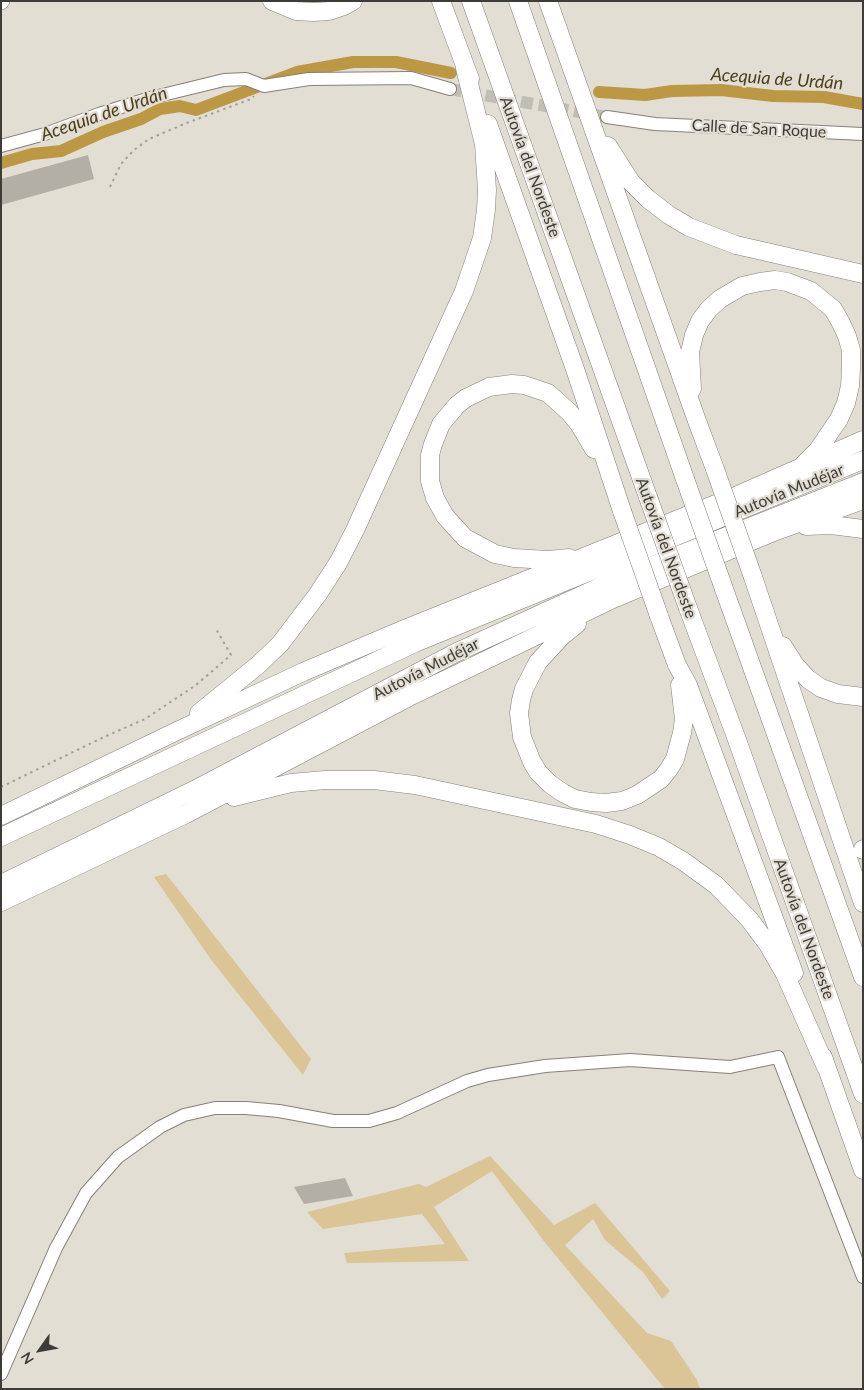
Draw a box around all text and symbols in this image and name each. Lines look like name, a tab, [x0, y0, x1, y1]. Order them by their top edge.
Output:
water label: Acequia de Urdán	[710, 64, 844, 94]
water label: Acequia de Urdán	[38, 82, 170, 146]
street label: Autovía del Nordeste	[496, 94, 564, 240]
street label: Calle de San Roque	[691, 116, 827, 142]
street label: Autovía Mudéjar	[731, 460, 847, 522]
street label: Autovía del Nordeste	[632, 475, 700, 621]
street label: Autovía Mudéjar	[370, 634, 482, 704]
street label: Autovía del Nordeste	[770, 856, 838, 1002]
north arrow	[15, 1325, 65, 1375]
text: N	[17, 1349, 37, 1367]

